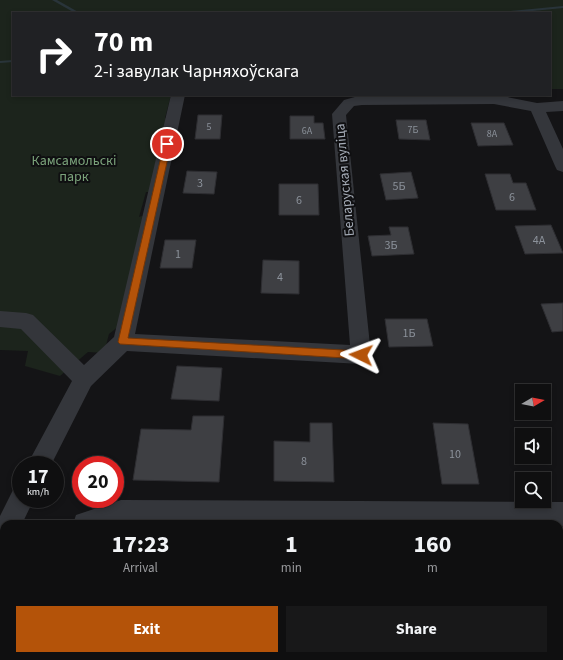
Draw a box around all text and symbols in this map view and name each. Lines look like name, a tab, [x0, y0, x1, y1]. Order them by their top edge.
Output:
text: 70 m	[94, 22, 153, 62]
icon: right	[28, 28, 80, 80]
text: 2-і завулак Чарняхоўскага	[94, 59, 299, 84]
house number: 5	[207, 120, 212, 134]
street label: Беларуская вуліца	[330, 123, 360, 237]
house number: 7Б	[408, 123, 419, 137]
house number: 6А	[302, 124, 313, 138]
pin	[150, 127, 184, 161]
house number: 8А	[487, 127, 498, 141]
icon: arrive	[156, 133, 178, 155]
park label: Камсамольскі парк	[32, 151, 116, 187]
house number: 3	[197, 175, 203, 192]
house number: 5Б	[393, 178, 405, 195]
house number: 6	[509, 189, 515, 206]
house number: 6	[296, 192, 302, 209]
house number: 4А	[533, 232, 546, 249]
house number: 3Б	[385, 237, 397, 254]
house number: 1	[175, 246, 181, 263]
house number: 4	[277, 269, 283, 286]
house number: 1Б	[403, 325, 415, 342]
position arrow	[340, 334, 382, 376]
north arrow	[515, 384, 551, 420]
map controls	[515, 384, 551, 508]
button: sound	[515, 428, 551, 464]
house number: 10	[449, 446, 461, 463]
house number: 8	[301, 453, 307, 470]
speed limit sign: 20	[72, 456, 124, 508]
text: 17	[27, 463, 49, 491]
button: search	[515, 472, 551, 508]
text: km/h	[27, 485, 49, 499]
text: 17:23	[111, 527, 169, 562]
text: 1	[285, 527, 298, 562]
text: 160	[413, 527, 451, 562]
text: Arrival	[123, 559, 158, 577]
text: min	[281, 559, 302, 577]
text: m	[427, 559, 438, 577]
button: Exit	[16, 606, 278, 652]
button: Share	[286, 606, 547, 652]

